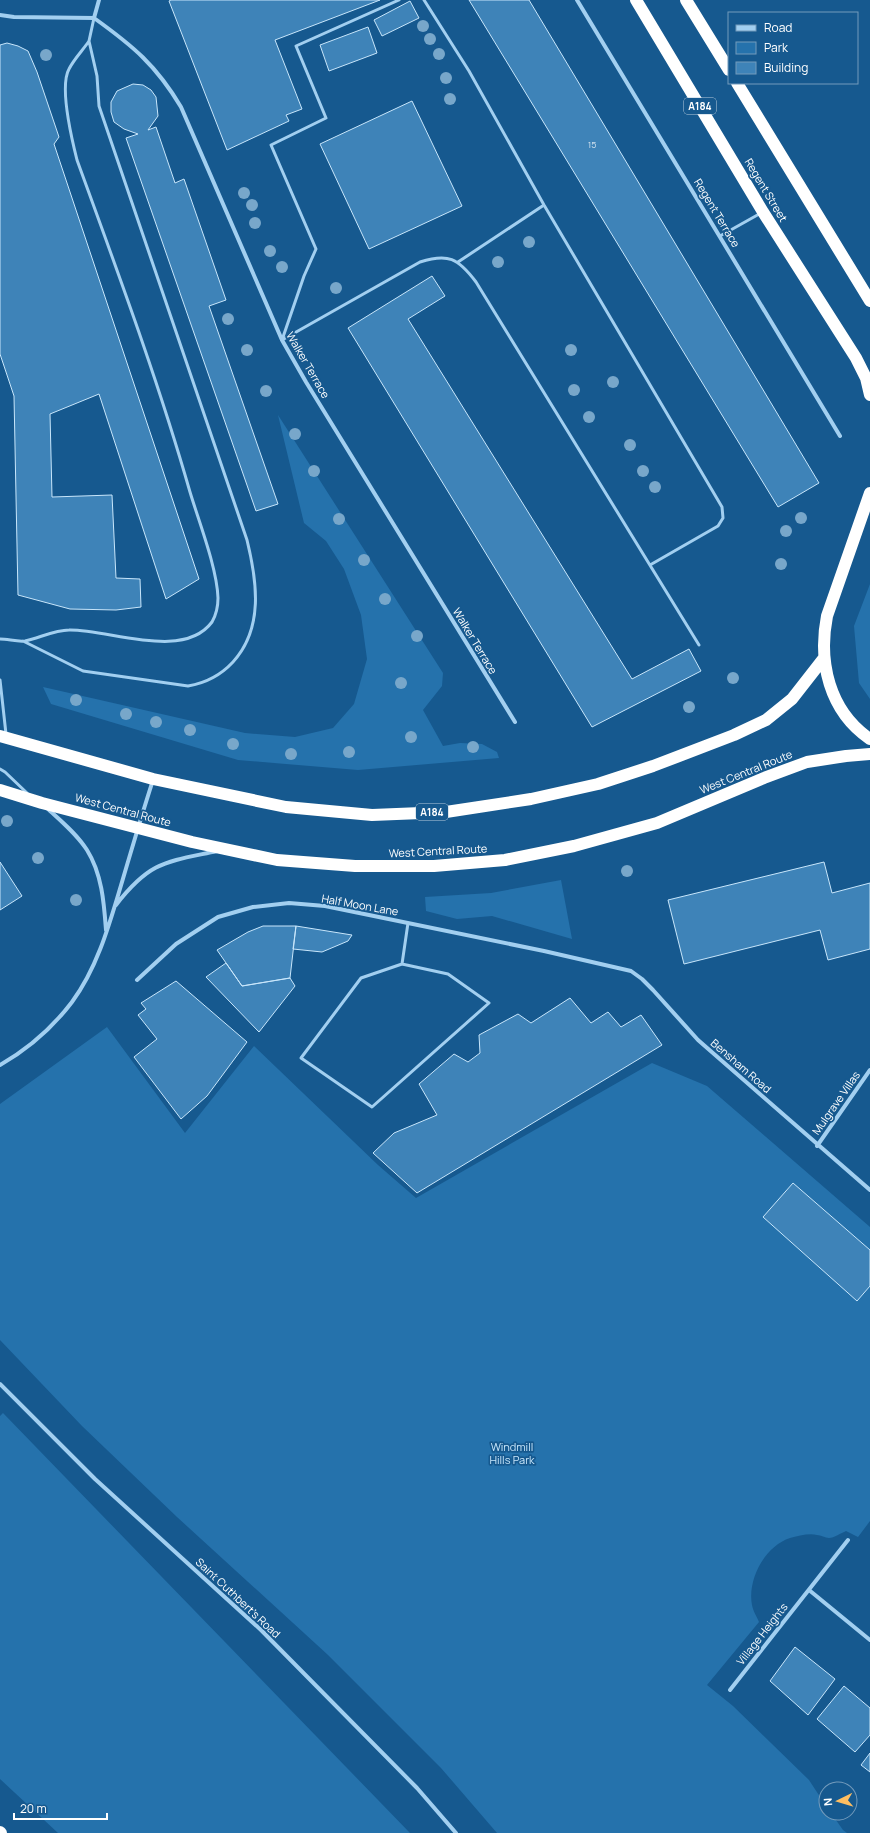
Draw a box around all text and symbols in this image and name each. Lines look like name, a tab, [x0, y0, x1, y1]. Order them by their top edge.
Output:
legend	[728, 12, 858, 84]
text: Road	[764, 19, 792, 36]
text: Park	[764, 39, 789, 56]
text: Building	[764, 59, 808, 76]
road number: A184	[684, 98, 716, 114]
house number: 15	[588, 138, 596, 151]
street label: Regent Street	[742, 155, 791, 224]
street label: Regent Terrace	[691, 176, 744, 250]
street label: Walker Terrace	[283, 329, 334, 401]
street label: Walker Terrace	[450, 605, 501, 677]
street label: West Central Route	[697, 746, 795, 797]
street label: West Central Route	[74, 789, 173, 830]
road number: A184	[416, 804, 448, 820]
street label: West Central Route	[388, 840, 488, 861]
street label: Half Moon Lane	[320, 890, 400, 919]
street label: Bensham Road	[708, 1035, 775, 1096]
street label: Mulgrave Villas	[808, 1068, 863, 1138]
park label: Windmill Hills Park	[489, 1439, 535, 1467]
street label: Saint Cuthbert's Road	[193, 1554, 284, 1641]
street label: Village Heights	[733, 1599, 791, 1668]
north arrow	[818, 1781, 858, 1821]
scale bar	[14, 1795, 107, 1821]
text: N	[820, 1797, 835, 1807]
text: 20 m	[20, 1800, 47, 1817]

